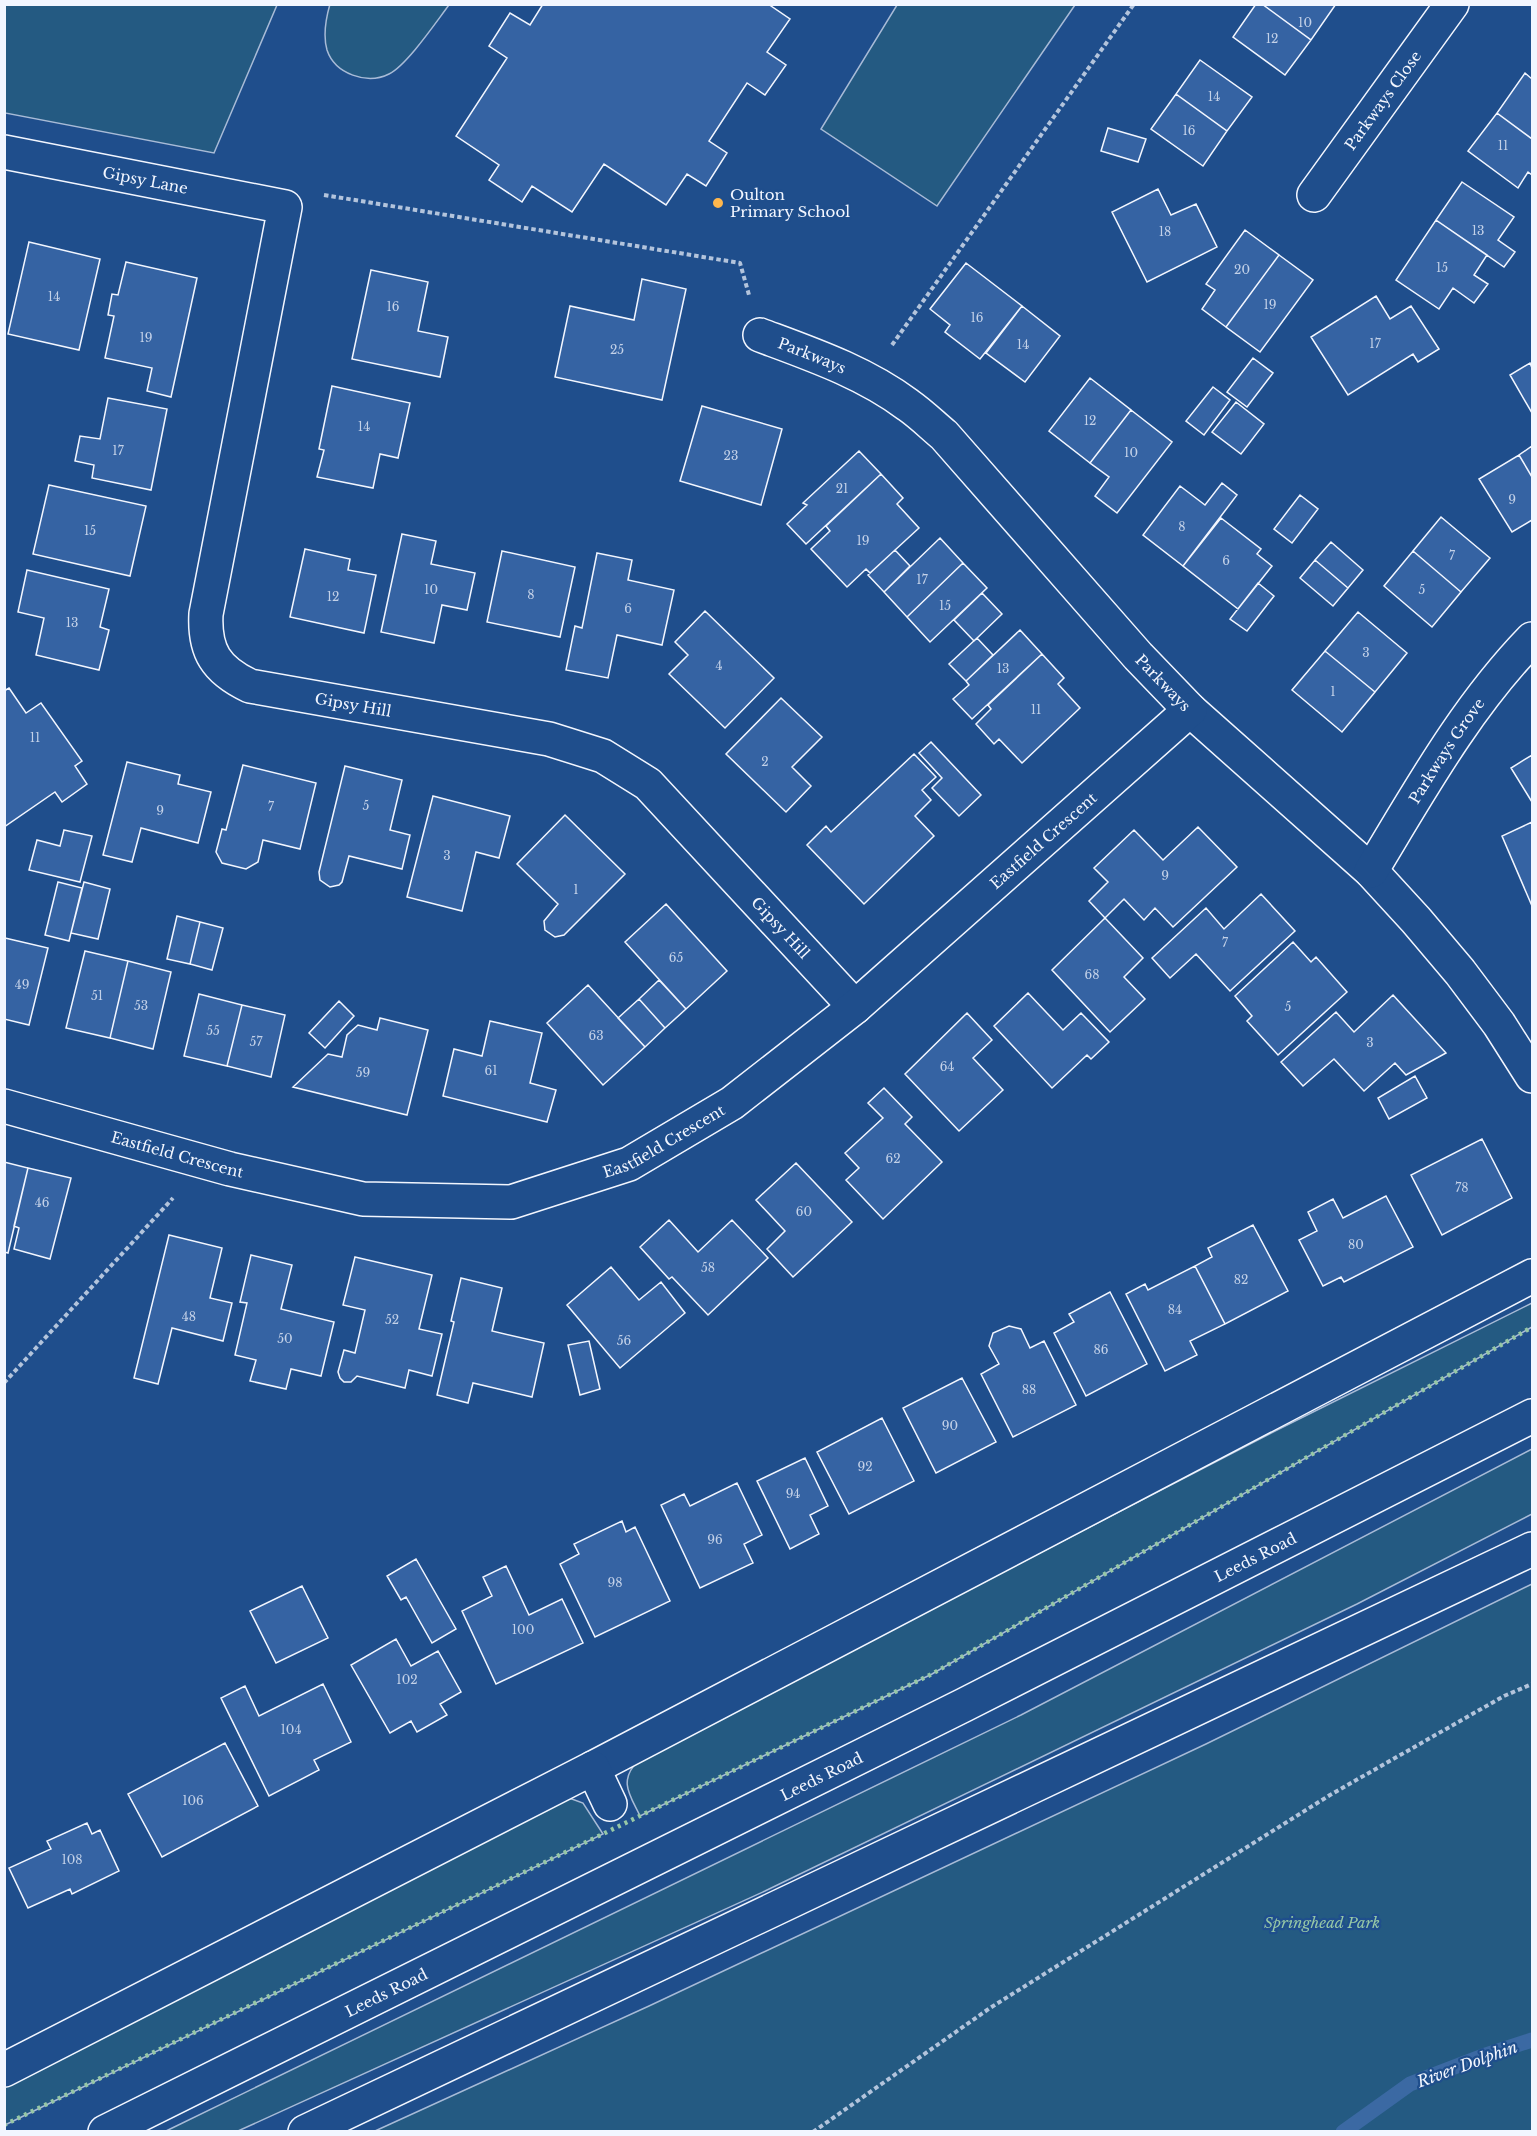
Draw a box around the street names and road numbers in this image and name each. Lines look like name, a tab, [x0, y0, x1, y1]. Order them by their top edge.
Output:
street label: Parkways Close	[1340, 47, 1425, 154]
street label: Gipsy Lane	[101, 162, 190, 197]
street label: Parkways	[776, 333, 850, 377]
street label: Parkways	[1132, 650, 1195, 715]
street label: Gipsy Hill	[313, 688, 393, 720]
street label: Parkways Grove	[1404, 694, 1488, 807]
street label: Eastfield Crescent	[986, 788, 1101, 893]
street label: Gipsy Hill	[748, 893, 814, 962]
street label: Eastfield Crescent	[600, 1100, 728, 1181]
street label: Eastfield Crescent	[109, 1127, 246, 1181]
street label: Leeds Road	[1211, 1528, 1299, 1586]
street label: Leeds Road	[777, 1748, 866, 1804]
street label: Leeds Road	[342, 1964, 430, 2021]

